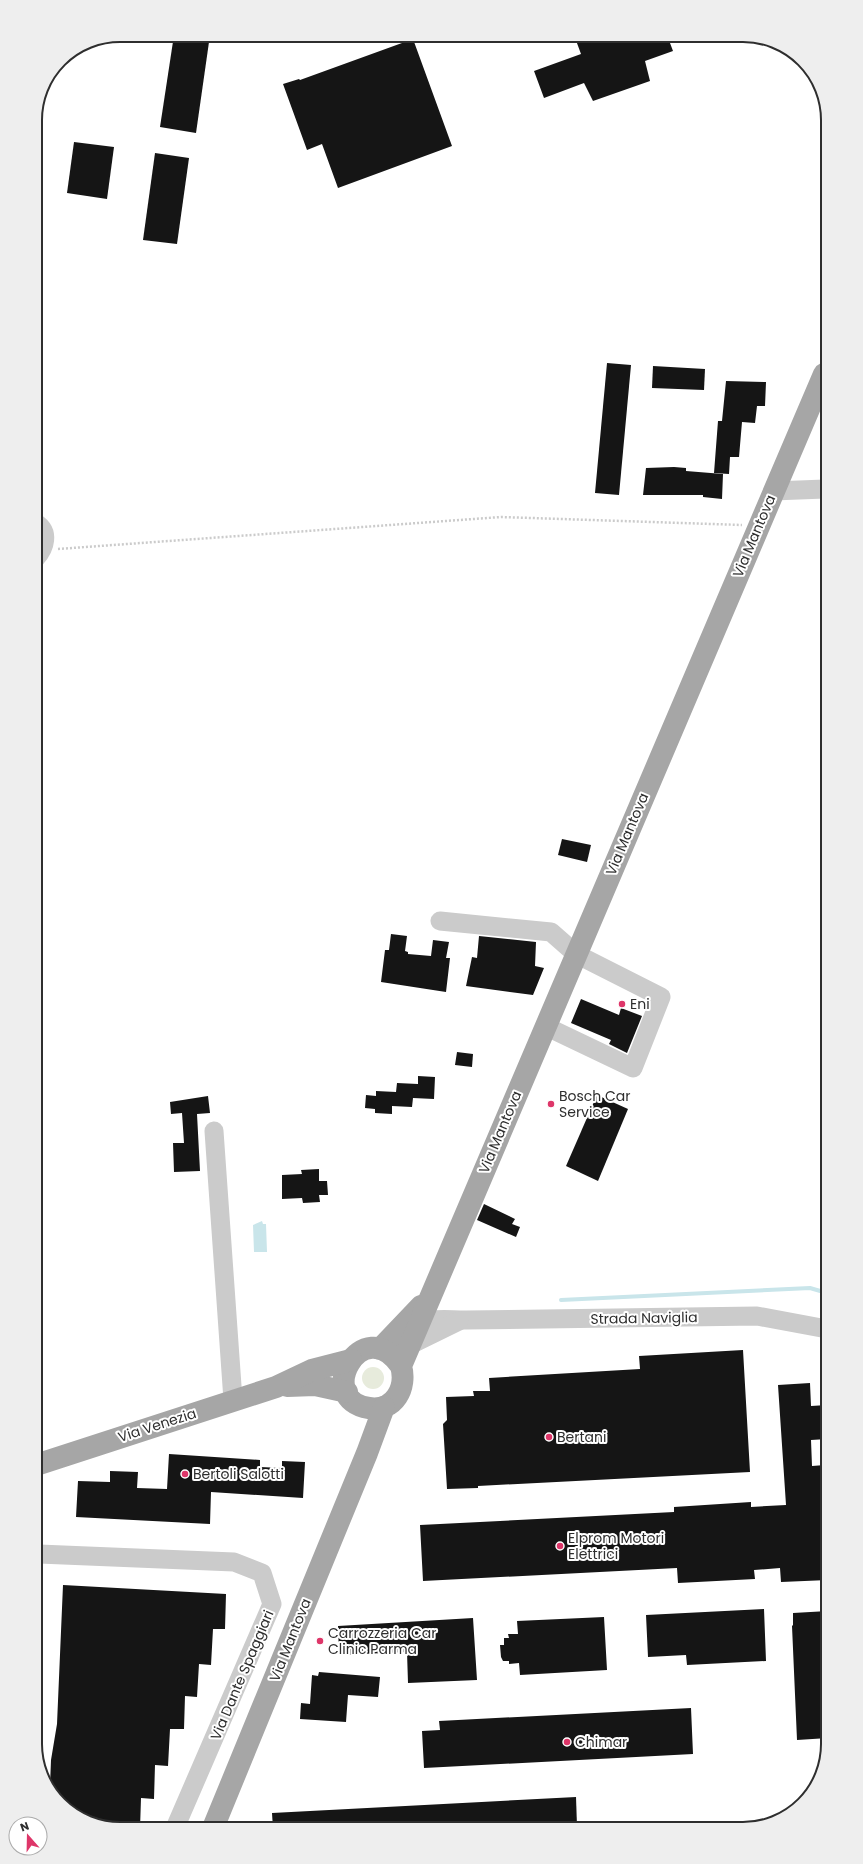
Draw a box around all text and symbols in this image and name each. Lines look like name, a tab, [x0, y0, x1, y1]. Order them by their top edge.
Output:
street label: Via Mantova	[728, 492, 780, 580]
street label: Via Mantova	[601, 790, 653, 878]
place label: Eni	[630, 994, 650, 1014]
marker: Eni	[617, 999, 627, 1009]
place label: Bosch Car Service	[559, 1086, 631, 1122]
street label: Via Mantova	[474, 1088, 526, 1176]
marker: Bosch Car Service	[546, 1099, 556, 1109]
street label: Strada Naviglia	[590, 1307, 698, 1329]
street label: Via Venezia	[115, 1403, 199, 1447]
place label: Bertani	[557, 1427, 606, 1447]
marker: Bertani	[544, 1432, 554, 1442]
place label: Bertoli Salotti	[193, 1464, 284, 1484]
marker: Bertoli Salotti	[180, 1469, 190, 1479]
place label: Elprom Motori Elettrici	[568, 1528, 664, 1564]
marker: Elprom Motori Elettrici	[555, 1541, 565, 1551]
street label: Via Mantova	[264, 1595, 316, 1685]
street label: Via Dante Spaggiari	[206, 1607, 278, 1743]
place label: Carrozzeria Car Clinic Parma	[328, 1623, 436, 1659]
marker: Carrozzeria Car Clinic Parma	[315, 1636, 325, 1646]
place label: Chimar	[575, 1732, 627, 1752]
marker: Chimar	[562, 1737, 572, 1747]
north arrow	[8, 1816, 48, 1856]
text: N	[18, 1818, 31, 1836]

